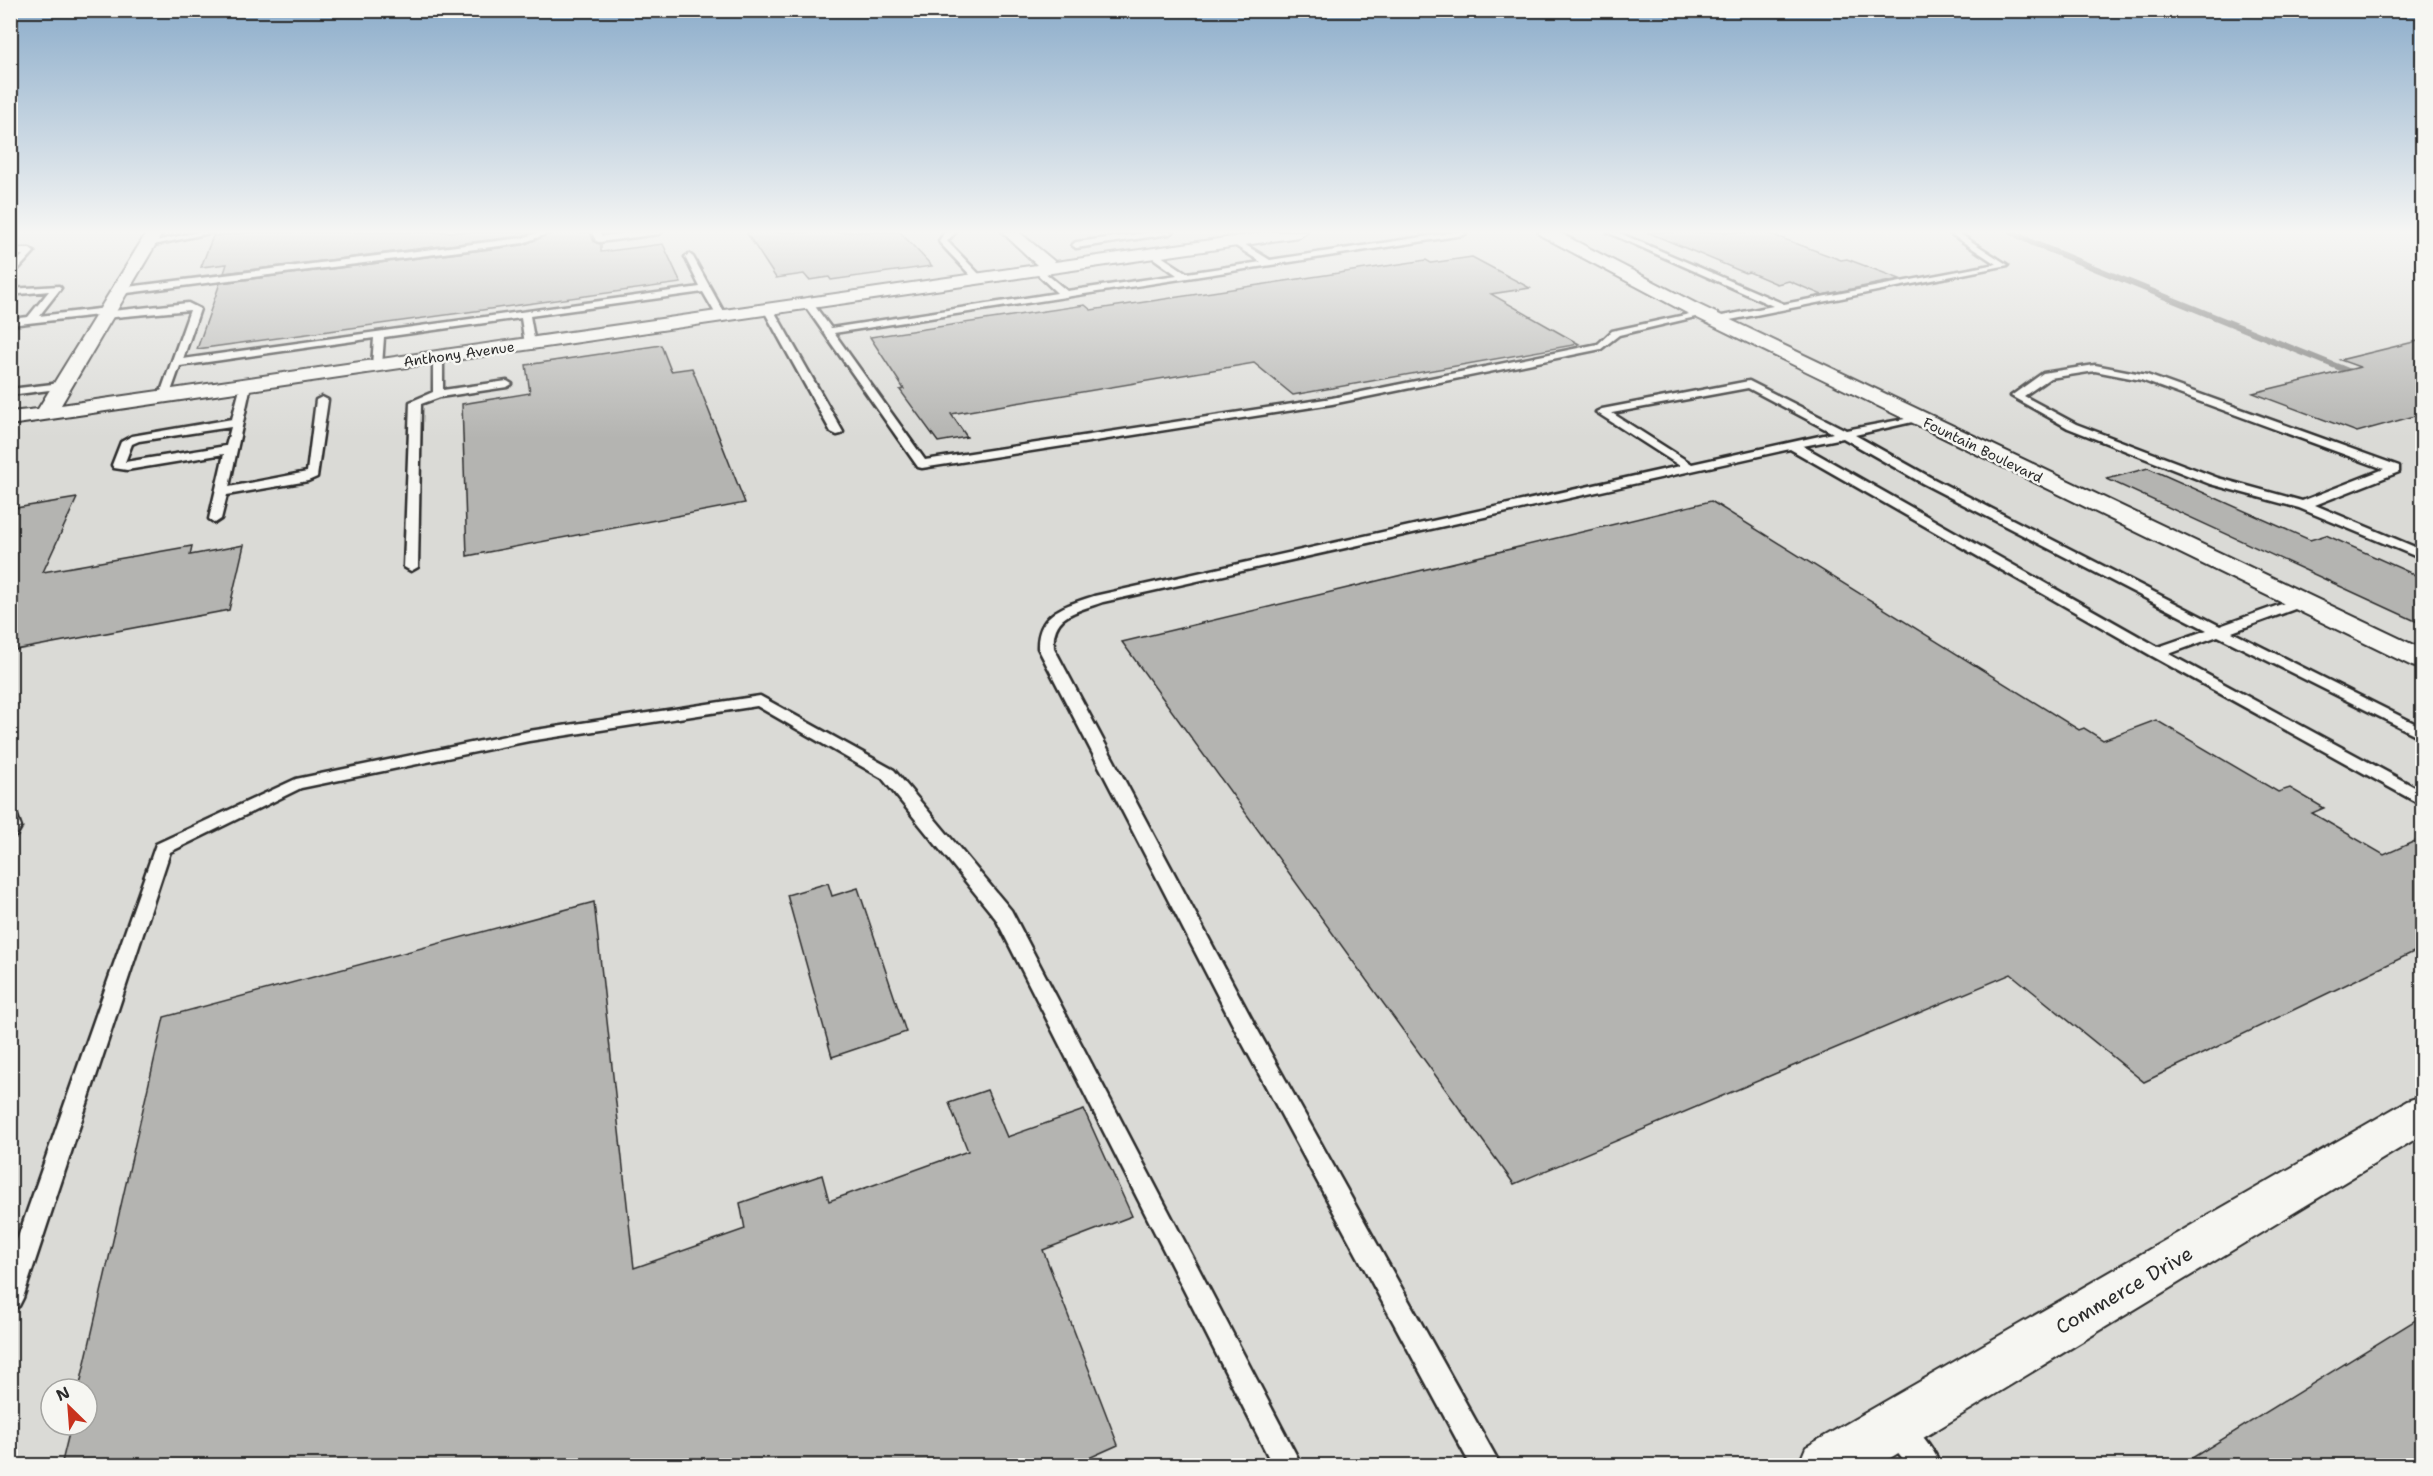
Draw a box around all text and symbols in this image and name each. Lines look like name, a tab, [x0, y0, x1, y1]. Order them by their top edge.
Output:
street label: Anthony Avenue	[402, 337, 516, 371]
street label: Fountain Boulevard	[1920, 413, 2046, 487]
street label: Commerce Drive	[2051, 1240, 2197, 1340]
north arrow	[39, 1377, 99, 1437]
text: N	[53, 1382, 73, 1406]

